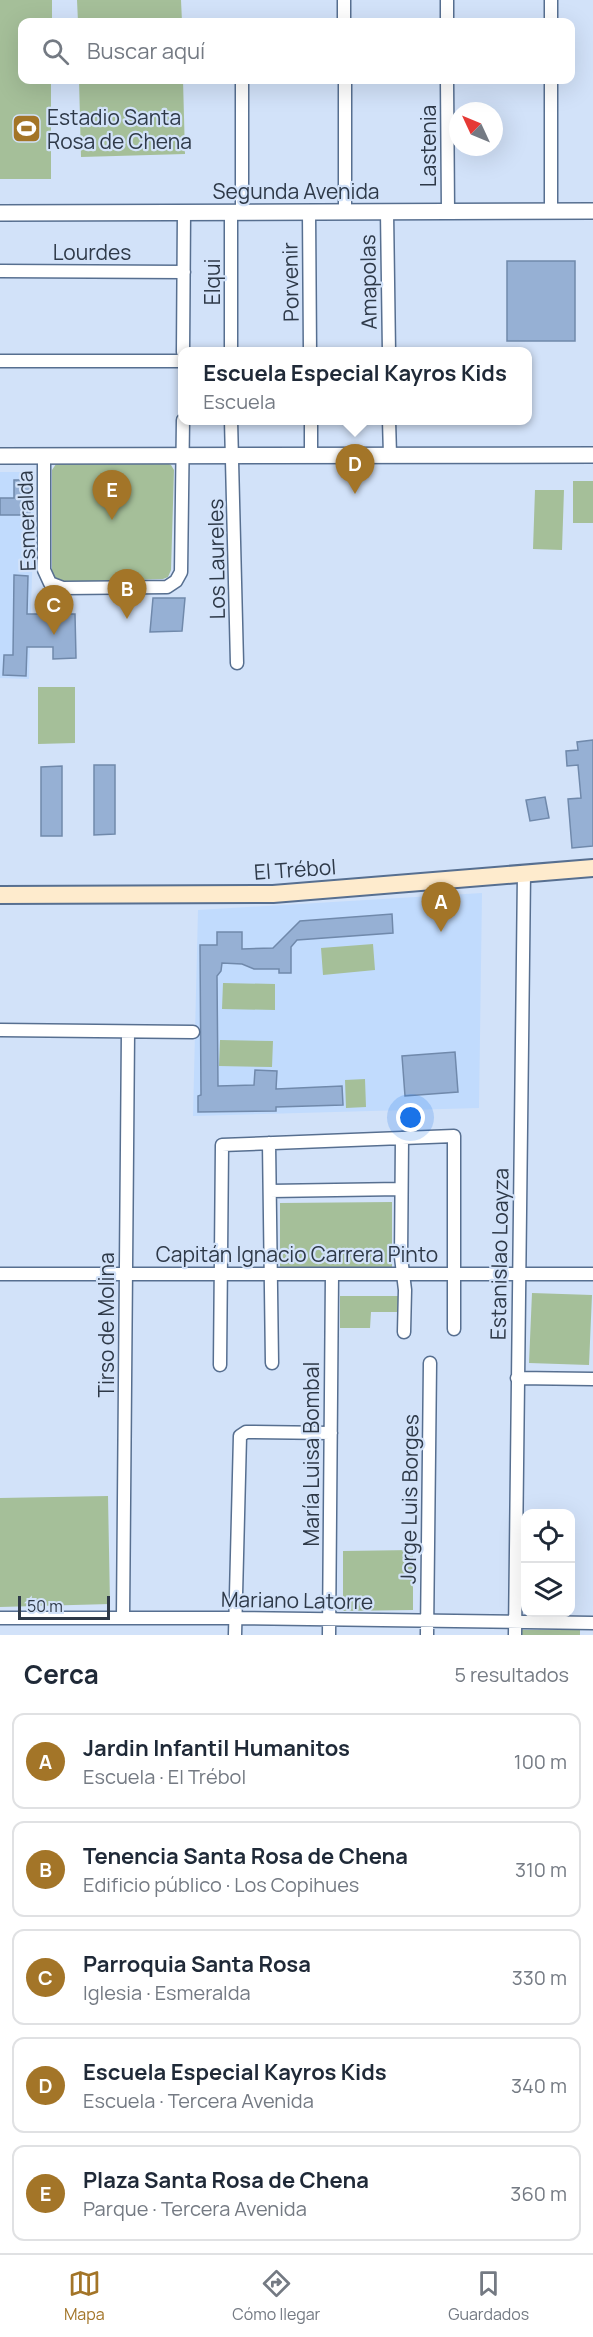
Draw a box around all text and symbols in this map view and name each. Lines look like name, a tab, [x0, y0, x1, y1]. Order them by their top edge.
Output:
search box	[18, 18, 575, 84]
icon: search	[39, 35, 72, 68]
text: Buscar aquí	[87, 36, 205, 66]
north arrow	[449, 102, 503, 156]
place label: Estadio Santa Rosa de Chena	[47, 103, 192, 155]
street label: Lastenia	[414, 105, 442, 187]
sports icon: Estadio Santa Rosa de Chena	[10, 113, 42, 145]
street label: Segunda Avenida	[213, 177, 380, 205]
street label: Amapolas	[353, 234, 383, 330]
street label: Lourdes	[53, 238, 131, 266]
street label: Porvenir	[275, 241, 305, 322]
street label: Elqui	[198, 259, 226, 305]
popup	[178, 347, 532, 425]
text: Escuela Especial Kayros Kids	[203, 358, 507, 388]
text: Escuela	[203, 388, 276, 415]
pin: D	[336, 444, 374, 494]
street label: Esmeralda	[10, 470, 42, 572]
pin: E	[92, 470, 132, 520]
street label: Los Laureles	[201, 498, 231, 620]
pin: B	[108, 570, 146, 619]
pin: C	[34, 586, 74, 635]
street label: El Trébol	[253, 852, 337, 886]
pin: A	[422, 882, 460, 932]
your location	[396, 1103, 425, 1132]
street label: Estanislao Loayza	[484, 1168, 514, 1340]
street label: Capitán Ignacio Carrera Pinto	[156, 1240, 438, 1268]
street label: Tirso de Molina	[92, 1252, 120, 1398]
street label: María Luisa Bombal	[297, 1362, 325, 1546]
street label: Jorge Luis Borges	[394, 1414, 424, 1584]
map controls	[521, 1509, 575, 1617]
button: locate	[521, 1509, 575, 1563]
button: layers	[521, 1563, 575, 1617]
street label: Mariano Latorre	[221, 1585, 373, 1615]
scale bar	[18, 1593, 110, 1620]
text: 50 m	[27, 1595, 63, 1617]
text: Cerca	[24, 1656, 99, 1692]
text: 5 resultados	[455, 1661, 569, 1688]
text: Jardin Infantil Humanitos	[83, 1733, 350, 1763]
text: A	[39, 1748, 52, 1775]
text: 100 m	[514, 1748, 567, 1775]
text: Escuela · El Trébol	[83, 1763, 246, 1790]
text: Tenencia Santa Rosa de Chena	[83, 1841, 408, 1871]
text: B	[39, 1856, 52, 1883]
text: 310 m	[515, 1856, 567, 1883]
text: Edificio público · Los Copihues	[83, 1871, 359, 1898]
text: Parroquia Santa Rosa	[83, 1949, 311, 1979]
text: C	[38, 1964, 53, 1991]
text: 330 m	[512, 1964, 567, 1991]
text: Iglesia · Esmeralda	[83, 1979, 251, 2006]
text: Escuela Especial Kayros Kids	[83, 2057, 387, 2087]
text: D	[38, 2072, 53, 2099]
text: 340 m	[511, 2072, 567, 2099]
text: Escuela · Tercera Avenida	[83, 2087, 314, 2114]
text: Plaza Santa Rosa de Chena	[83, 2165, 369, 2195]
text: E	[40, 2180, 51, 2207]
text: 360 m	[510, 2180, 567, 2207]
text: Parque · Tercera Avenida	[83, 2195, 307, 2222]
tab: Mapa	[64, 2267, 105, 2325]
tab: Cómo llegar	[232, 2267, 320, 2325]
tab: Guardados	[448, 2267, 529, 2325]

